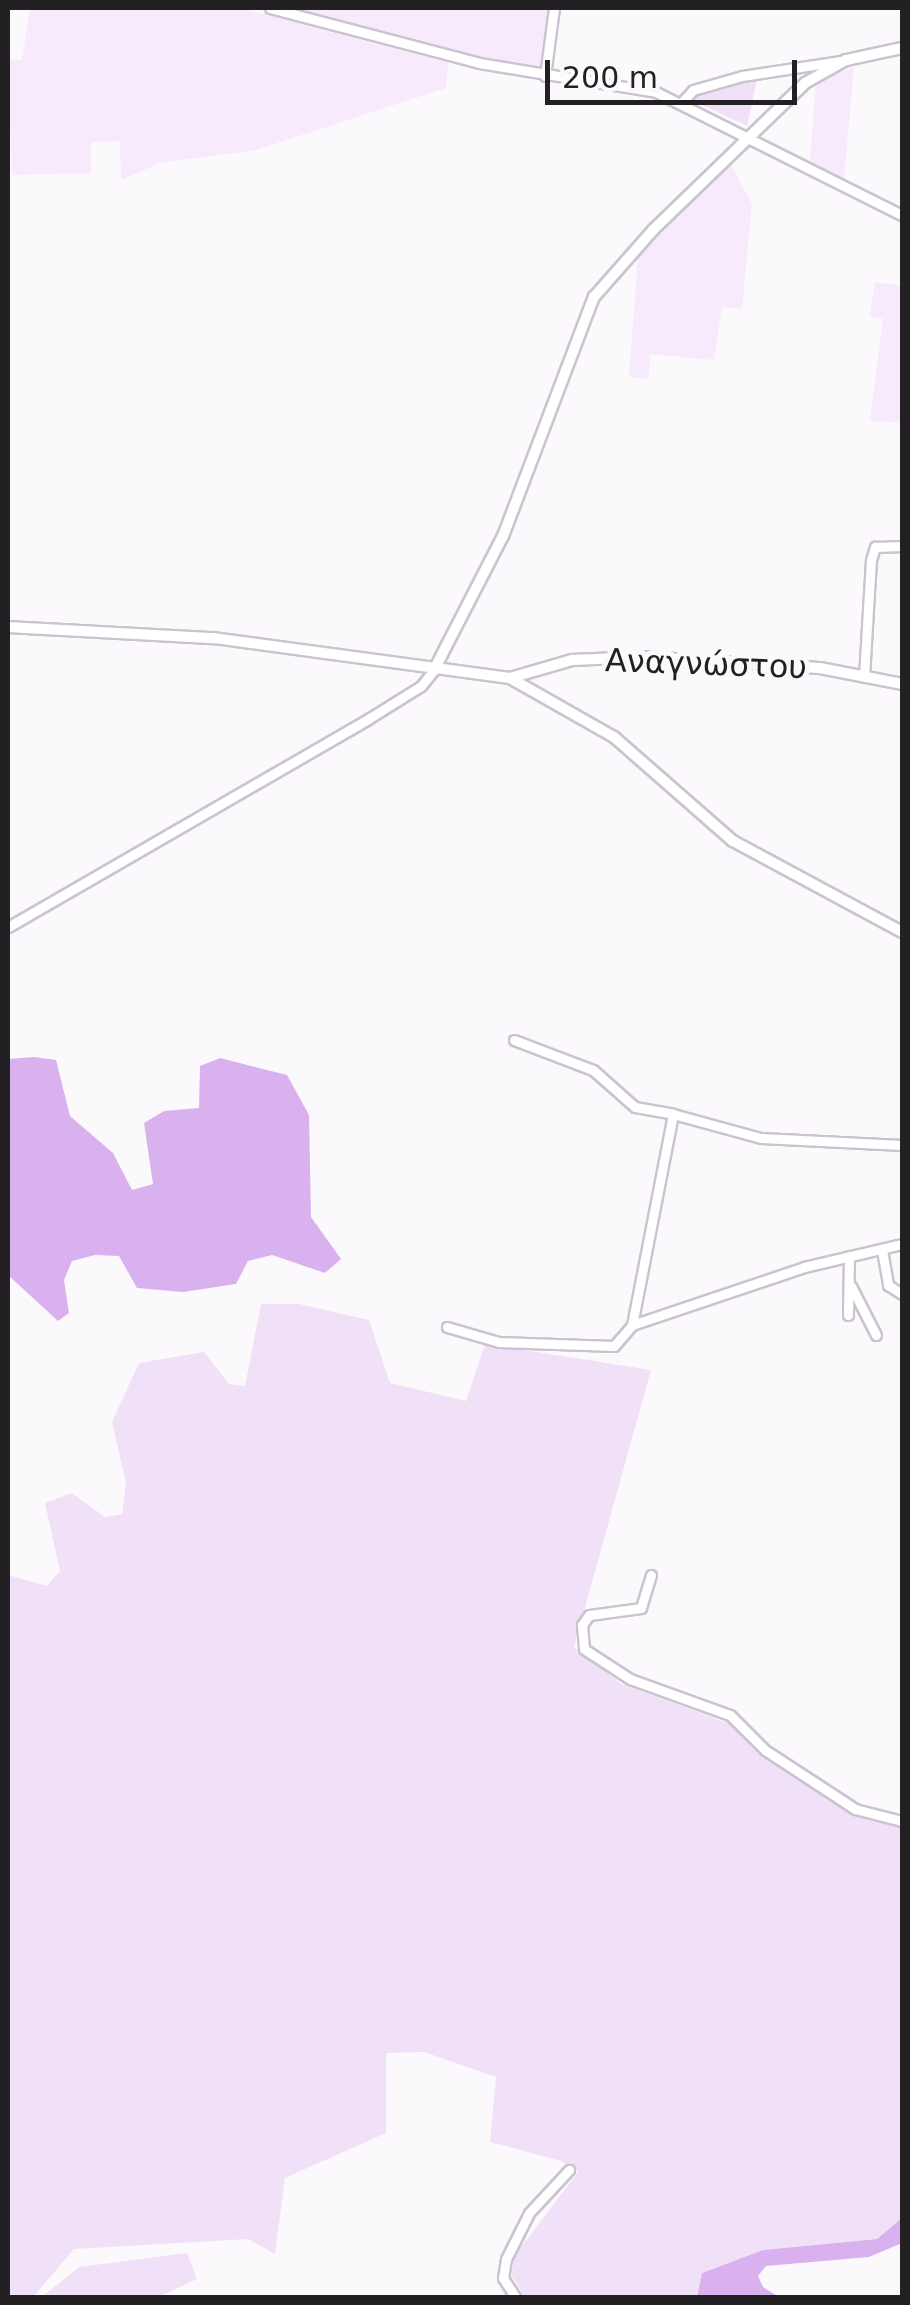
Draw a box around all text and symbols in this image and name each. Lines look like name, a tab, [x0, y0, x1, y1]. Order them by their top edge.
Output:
scale bar	[550, 40, 802, 102]
text: 200 m	[562, 60, 658, 95]
street label: Αναγνώστου	[604, 641, 808, 687]

